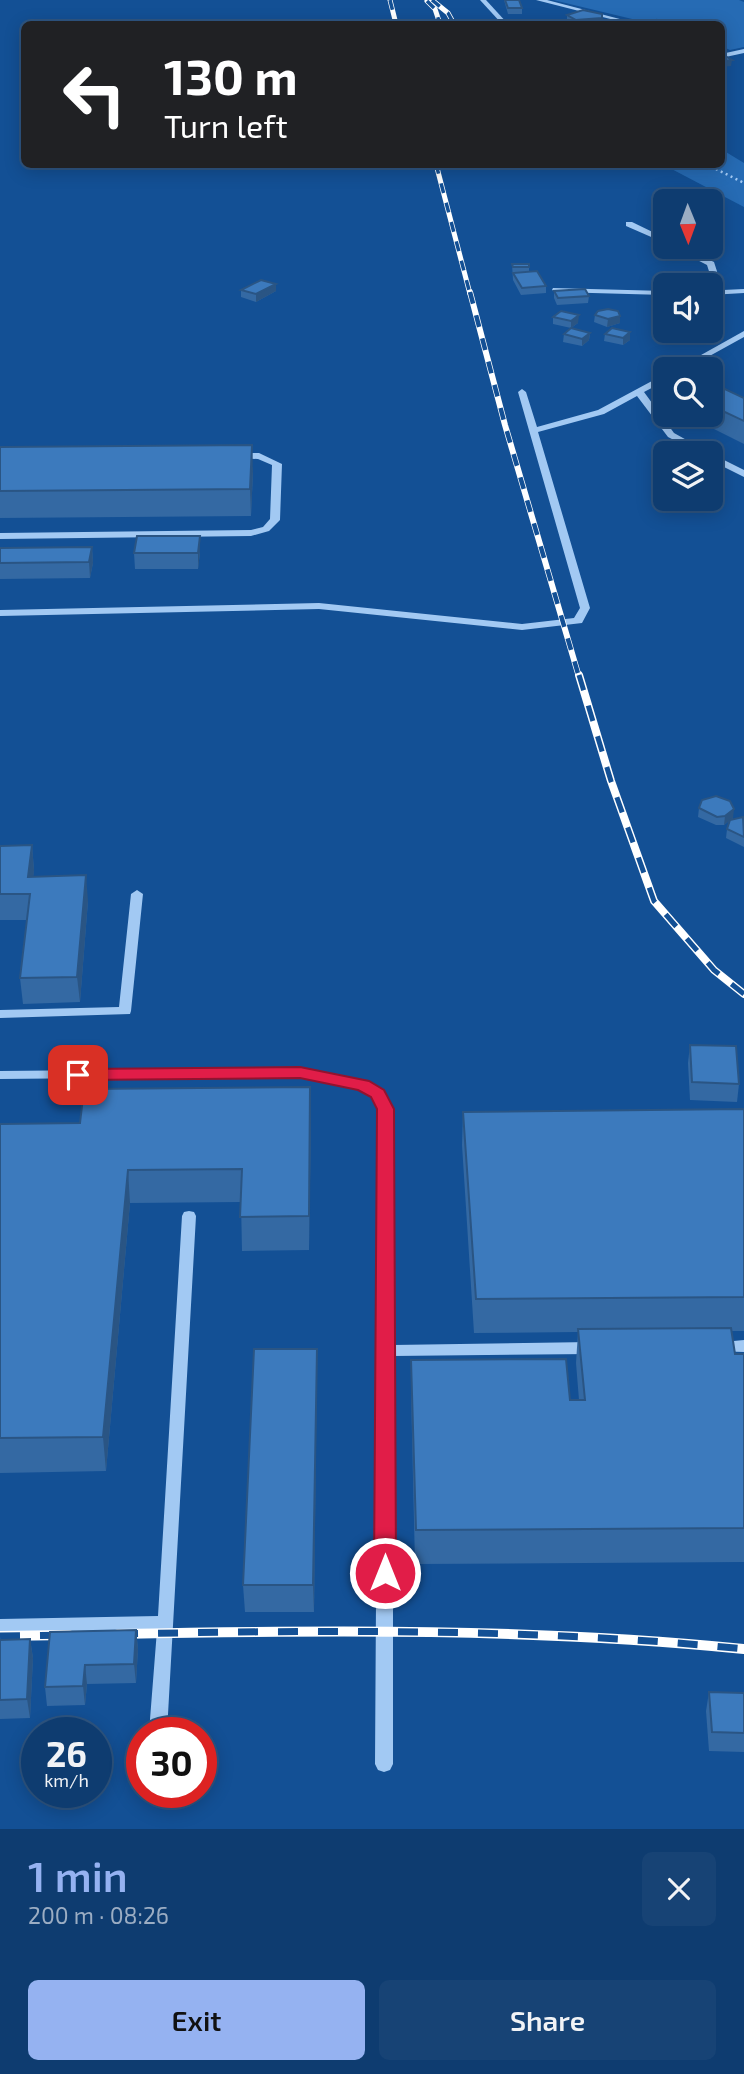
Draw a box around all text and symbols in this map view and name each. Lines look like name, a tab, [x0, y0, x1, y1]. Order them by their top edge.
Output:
text: 130 m	[164, 46, 298, 105]
icon: left	[49, 49, 140, 140]
text: Turn left	[164, 106, 288, 144]
north arrow	[653, 189, 723, 259]
map controls	[653, 189, 723, 511]
button: sound	[653, 273, 723, 343]
button: search	[653, 357, 723, 427]
button: layers	[653, 441, 723, 511]
pin	[48, 1045, 108, 1105]
icon: arrive	[59, 1056, 97, 1094]
position arrow	[348, 1536, 422, 1610]
speed limit sign: 30	[126, 1717, 217, 1808]
text: 26	[46, 1732, 87, 1774]
text: km/h	[44, 1769, 89, 1791]
text: 1 min	[28, 1850, 128, 1900]
button: close	[642, 1852, 716, 1926]
text: 200 m · 08:26	[28, 1901, 169, 1929]
button: Exit	[28, 1980, 365, 2060]
button: Share	[379, 1980, 716, 2060]

